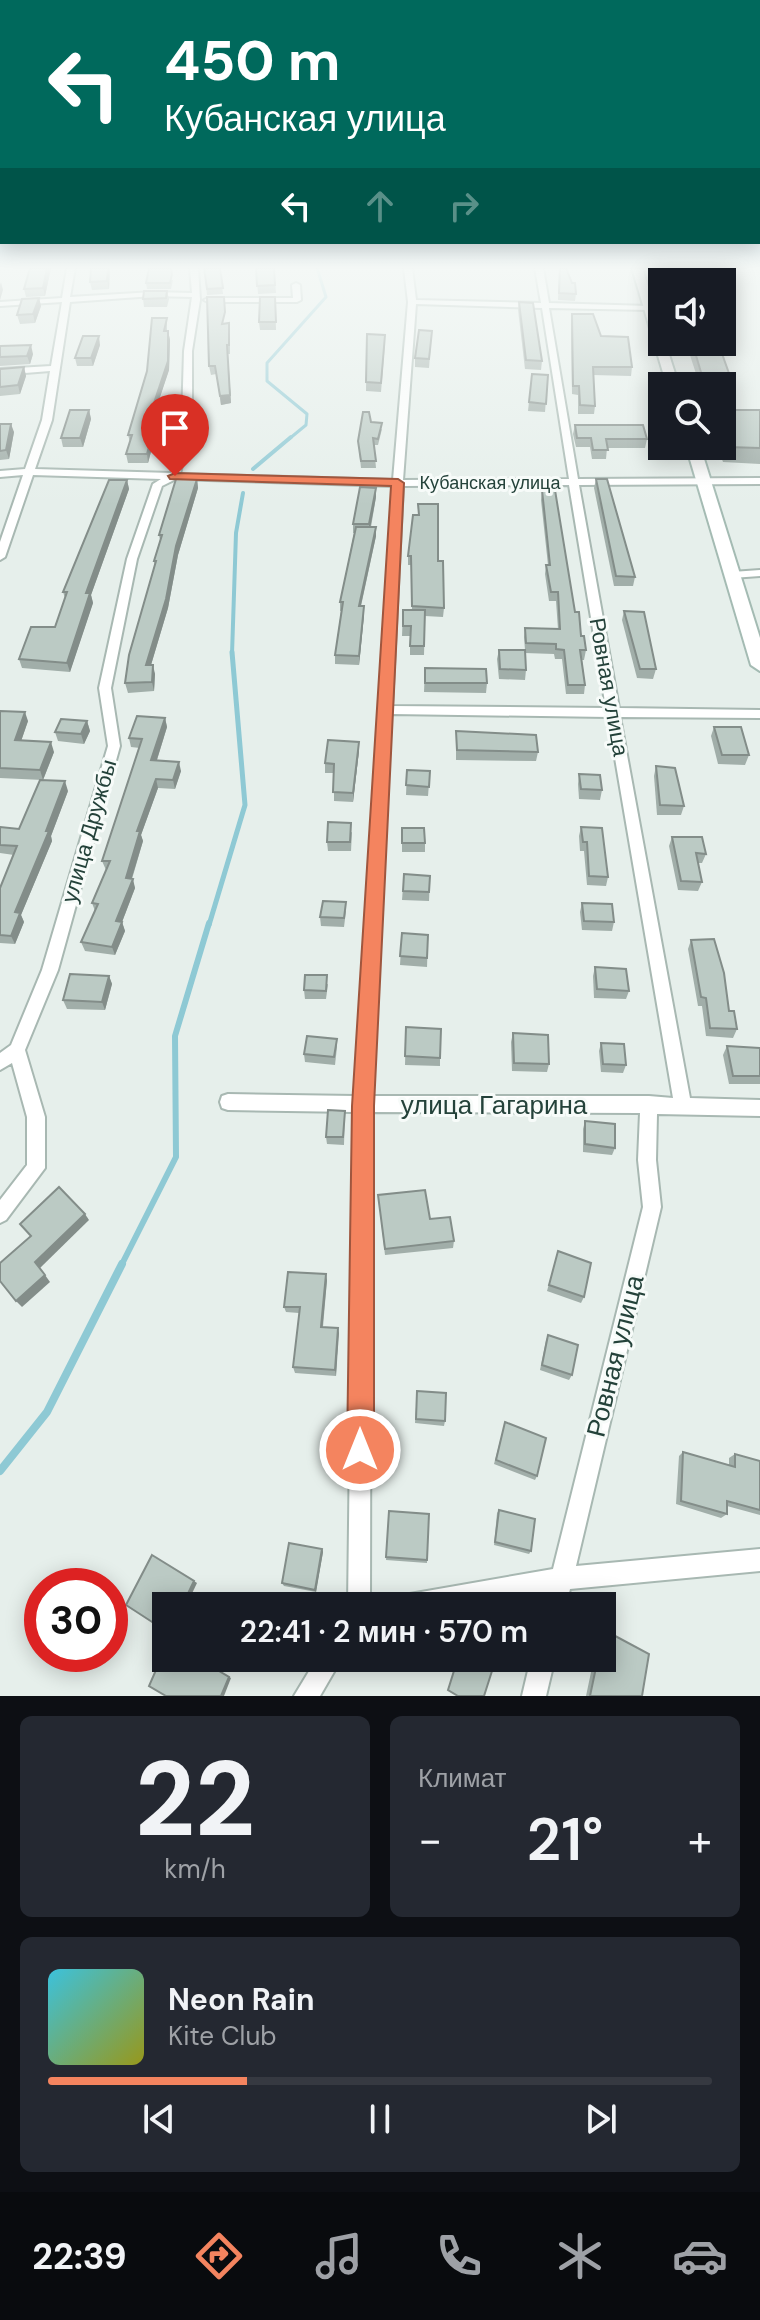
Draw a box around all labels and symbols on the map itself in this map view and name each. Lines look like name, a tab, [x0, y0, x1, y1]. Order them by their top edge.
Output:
pin	[141, 394, 209, 476]
street label: Кубанская улица	[420, 471, 561, 495]
street label: Ровная улица	[583, 615, 636, 759]
street label: улица Дружбы	[55, 756, 123, 906]
street label: улица Гагарина	[401, 1088, 588, 1122]
street label: Ровная улица	[578, 1271, 652, 1441]
position arrow	[318, 1408, 402, 1492]
speed limit sign: 30	[24, 1568, 128, 1672]

